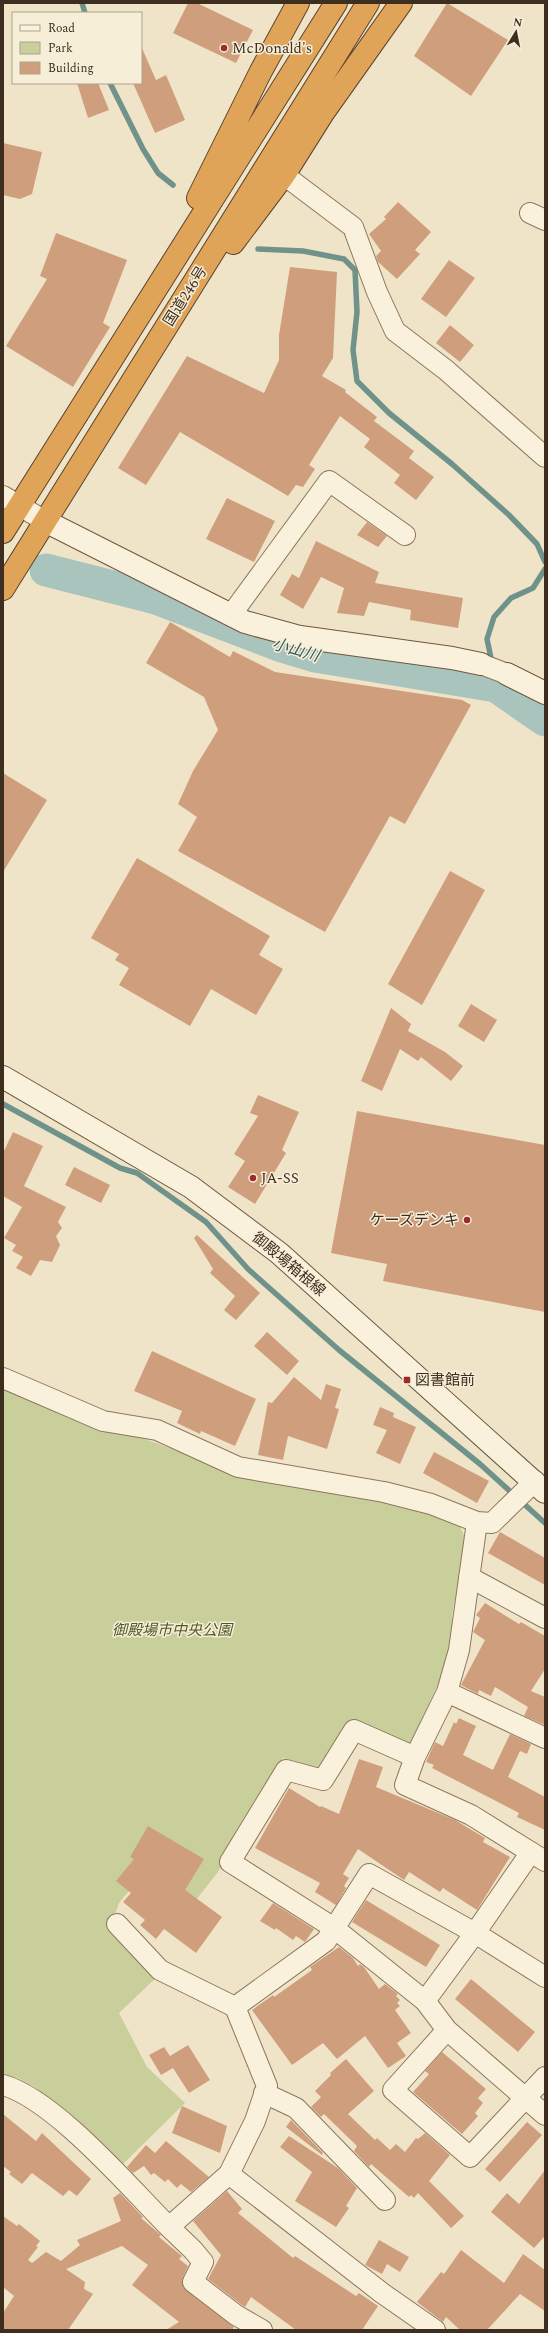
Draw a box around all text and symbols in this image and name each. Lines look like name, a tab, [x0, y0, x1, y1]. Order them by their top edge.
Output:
legend	[12, 12, 142, 84]
north arrow	[496, 12, 536, 52]
text: N	[512, 13, 524, 32]
text: Road	[48, 19, 75, 38]
place label: McDonald's	[232, 37, 312, 60]
text: Park	[48, 39, 73, 58]
marker: McDonald's	[219, 43, 229, 53]
text: Building	[48, 59, 94, 78]
street label: 国道246号	[158, 262, 213, 331]
water label: 小山川	[269, 632, 324, 669]
place label: JA-SS	[261, 1167, 299, 1190]
marker: JA-SS	[248, 1173, 258, 1183]
place label: ケーズデンキ	[370, 1209, 459, 1232]
marker: ケーズデンキ	[462, 1215, 472, 1225]
street label: 御殿場箱根線	[247, 1227, 331, 1302]
place label: 図書館前	[415, 1369, 475, 1392]
marker: 図書館前	[402, 1375, 412, 1385]
park label: 御殿場市中央公園	[112, 1619, 234, 1642]

